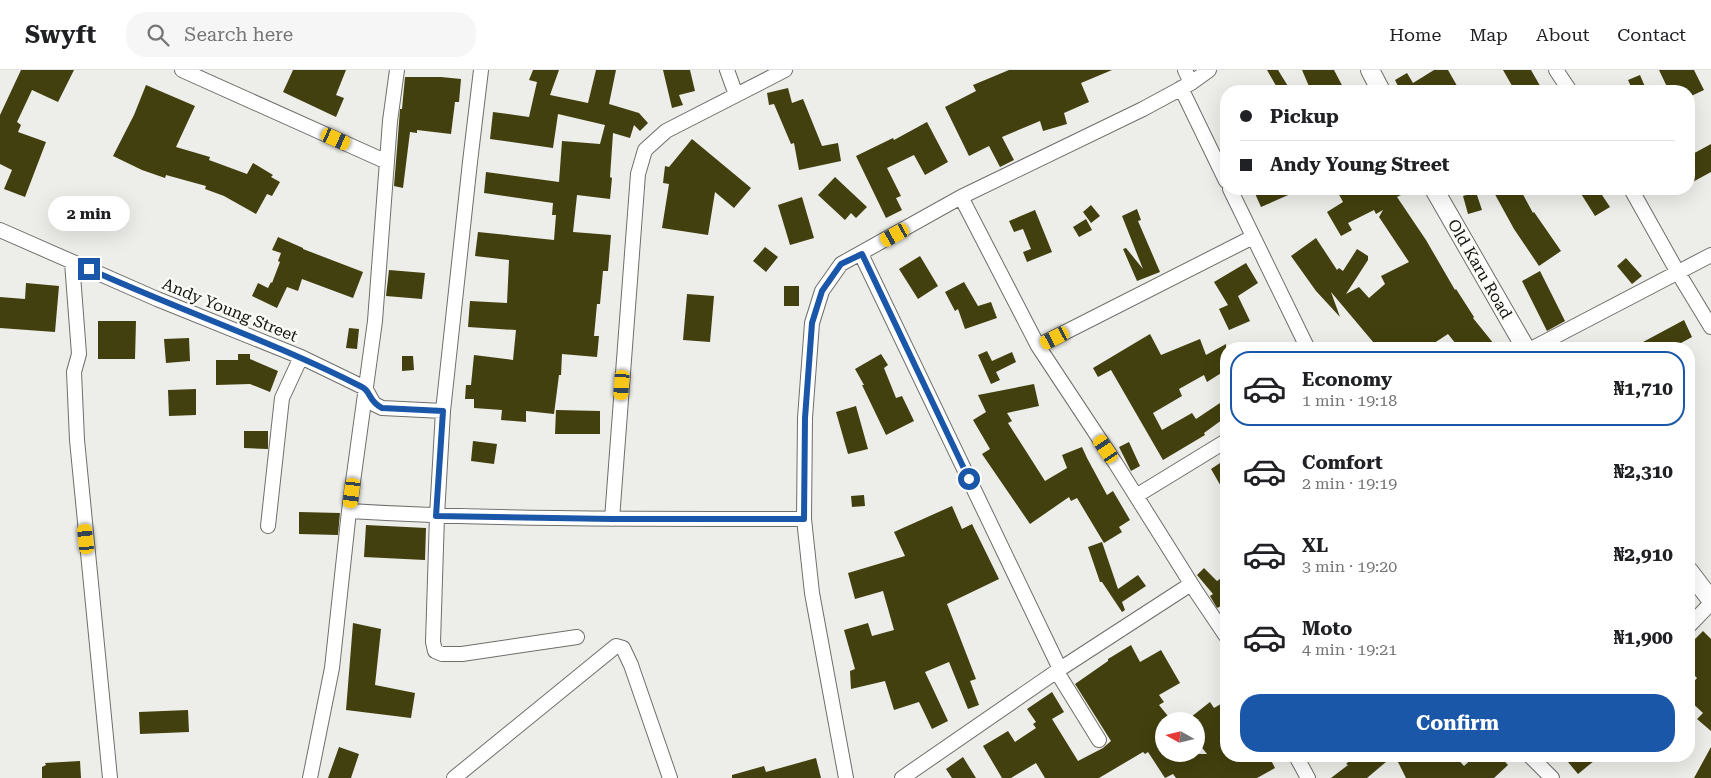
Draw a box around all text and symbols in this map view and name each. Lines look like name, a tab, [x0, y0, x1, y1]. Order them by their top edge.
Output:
search box	[126, 12, 476, 57]
text: Swyft	[25, 21, 96, 49]
icon: search	[144, 21, 172, 49]
text: Search here	[184, 23, 293, 46]
text: Home	[1389, 24, 1441, 45]
text: Map	[1469, 24, 1508, 45]
text: About	[1536, 24, 1589, 45]
text: Contact	[1617, 24, 1686, 45]
text: Pickup	[1270, 105, 1339, 128]
car	[319, 126, 352, 152]
text: Andy Young Street	[1270, 153, 1450, 176]
callout: 2 min	[48, 196, 130, 232]
text: 2 min	[67, 204, 111, 223]
street label: Old Karu Road	[1444, 216, 1516, 322]
car	[878, 221, 911, 249]
route end	[78, 258, 100, 280]
street label: Andy Young Street	[160, 274, 300, 346]
car	[1038, 325, 1071, 351]
icon: car	[1242, 366, 1287, 411]
text: Economy	[1302, 368, 1392, 391]
car	[613, 370, 630, 400]
text: ₦1,710	[1614, 377, 1673, 400]
text: 1 min · 19:18	[1302, 391, 1397, 410]
car	[1091, 432, 1120, 466]
icon: car	[1242, 449, 1287, 494]
text: Comfort	[1302, 451, 1383, 474]
text: ₦2,310	[1614, 460, 1673, 483]
route start	[958, 468, 980, 490]
text: 2 min · 19:19	[1302, 474, 1397, 493]
car	[342, 477, 361, 509]
car	[76, 523, 95, 555]
icon: car	[1242, 532, 1287, 577]
text: XL	[1302, 534, 1328, 557]
text: ₦2,910	[1614, 543, 1673, 566]
text: 3 min · 19:20	[1302, 557, 1397, 576]
icon: car	[1242, 615, 1287, 660]
text: Moto	[1302, 617, 1352, 640]
text: ₦1,900	[1614, 626, 1673, 649]
text: 4 min · 19:21	[1302, 640, 1397, 659]
button: Confirm	[1240, 694, 1675, 752]
north arrow	[1155, 712, 1205, 762]
map controls	[1155, 712, 1205, 762]

